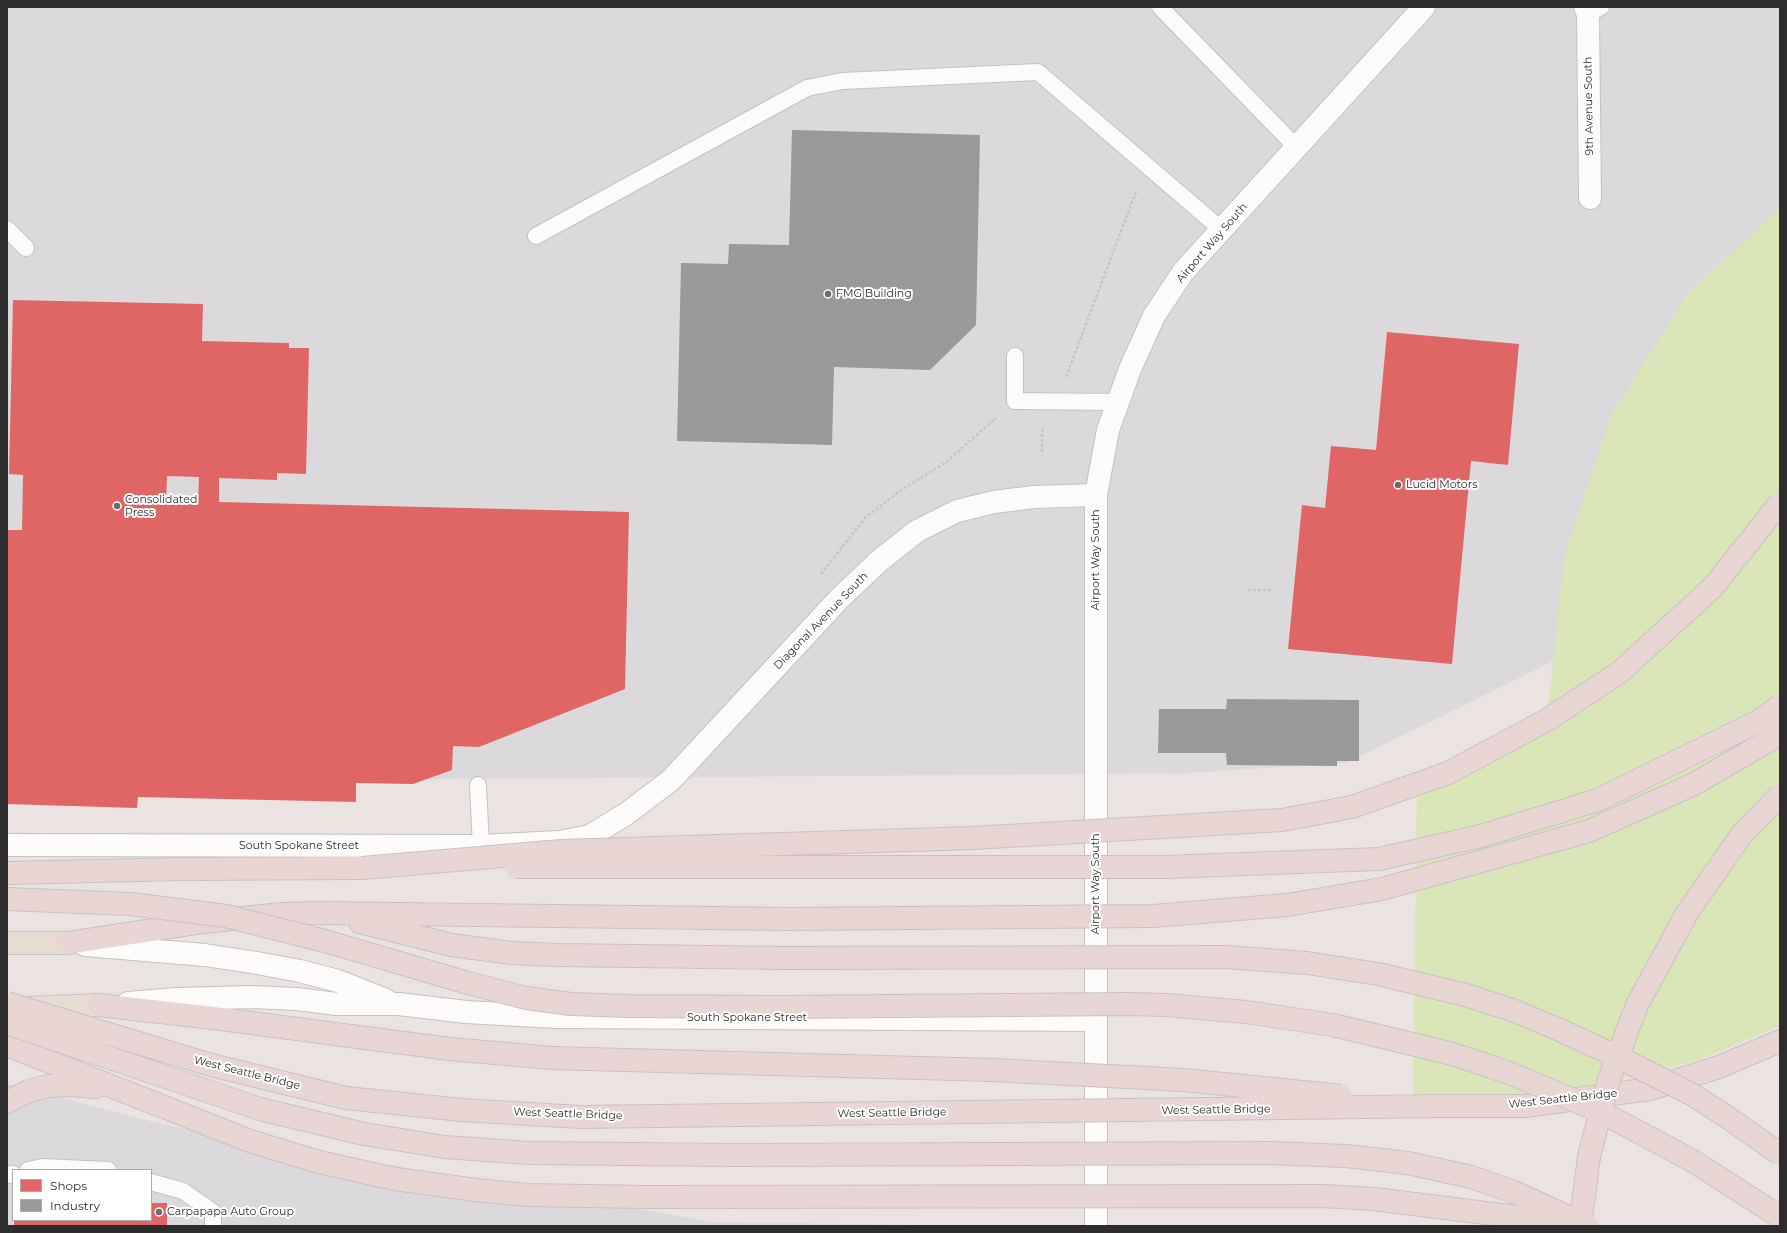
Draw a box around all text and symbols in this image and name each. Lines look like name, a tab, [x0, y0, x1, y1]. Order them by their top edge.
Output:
street label: 9th Avenue South	[1582, 56, 1596, 156]
street label: Airport Way South	[1174, 201, 1250, 285]
place label: FMG Building	[836, 287, 912, 301]
marker: FMG Building	[823, 289, 833, 299]
place label: Lucid Motors	[1406, 478, 1478, 492]
marker: Lucid Motors	[1393, 480, 1403, 490]
place label: Consolidated Press	[125, 493, 197, 519]
marker: Consolidated Press	[112, 501, 122, 511]
street label: Airport Way South	[1089, 509, 1103, 611]
street label: Diagonal Avenue South	[771, 570, 871, 672]
street label: Airport Way South	[1089, 833, 1103, 935]
street label: South Spokane Street	[239, 839, 359, 853]
street label: South Spokane Street	[687, 1011, 807, 1025]
street label: West Seattle Bridge	[192, 1053, 302, 1093]
street label: West Seattle Bridge	[1508, 1087, 1618, 1111]
street label: West Seattle Bridge	[1161, 1102, 1271, 1118]
street label: West Seattle Bridge	[513, 1105, 623, 1123]
street label: West Seattle Bridge	[837, 1105, 947, 1121]
legend	[12, 1169, 152, 1221]
text: Shops	[50, 1178, 87, 1193]
text: Industry	[50, 1198, 100, 1213]
place label: Carpapapa Auto Group	[167, 1205, 294, 1219]
marker: Carpapapa Auto Group	[154, 1207, 164, 1217]

